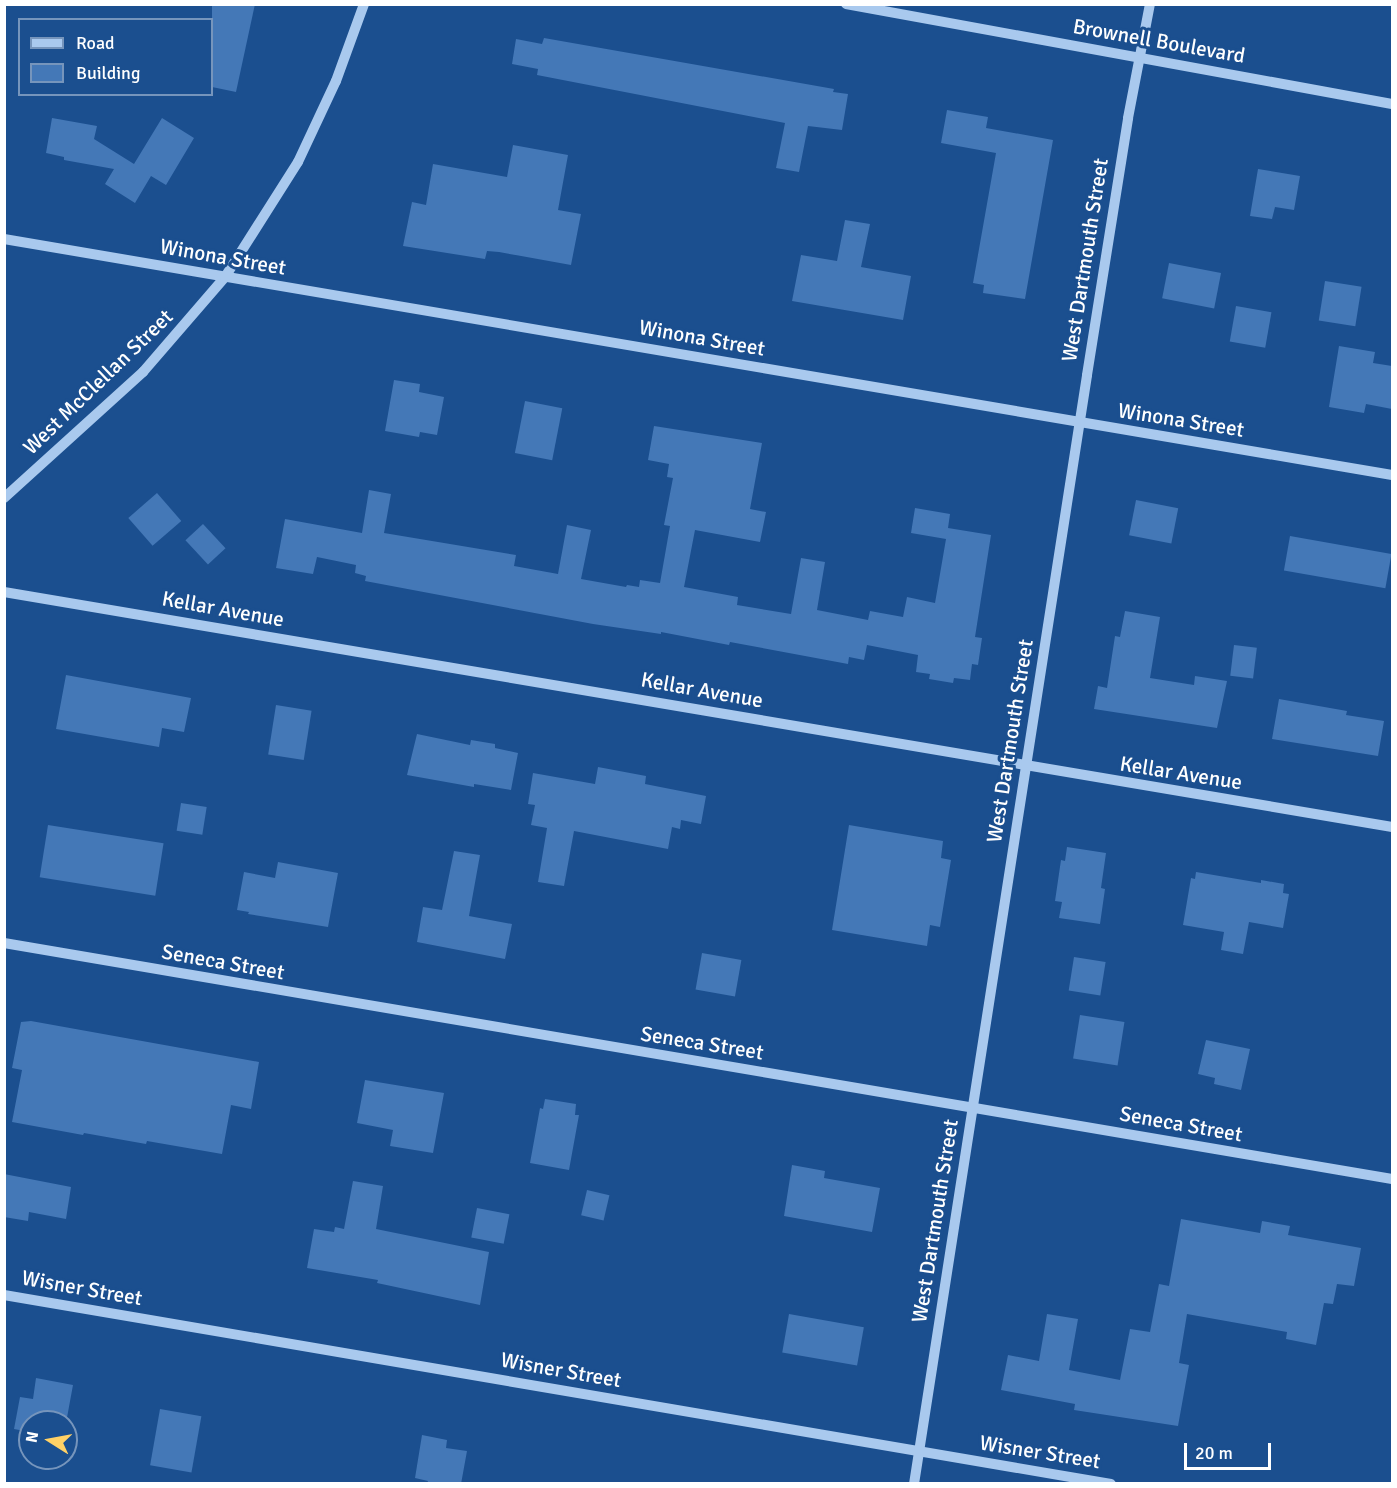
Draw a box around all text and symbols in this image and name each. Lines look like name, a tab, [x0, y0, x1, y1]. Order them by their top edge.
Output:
street label: Brownell Boulevard	[1071, 13, 1247, 69]
legend	[18, 18, 213, 96]
text: Road	[76, 32, 115, 54]
text: Building	[76, 62, 140, 84]
street label: West Dartmouth Street	[1056, 157, 1114, 363]
street label: Winona Street	[158, 234, 288, 280]
street label: West McClellan Street	[18, 304, 178, 460]
street label: Winona Street	[637, 315, 767, 361]
street label: Winona Street	[1116, 398, 1246, 442]
street label: Kellar Avenue	[160, 586, 286, 632]
street label: West Dartmouth Street	[981, 638, 1039, 844]
street label: Kellar Avenue	[639, 667, 765, 713]
street label: Kellar Avenue	[1118, 751, 1244, 795]
street label: Seneca Street	[160, 939, 286, 985]
street label: Seneca Street	[639, 1021, 765, 1065]
street label: Seneca Street	[1118, 1101, 1244, 1147]
street label: West Dartmouth Street	[906, 1118, 964, 1324]
street label: Wisner Street	[20, 1265, 144, 1311]
street label: Wisner Street	[499, 1347, 623, 1393]
north arrow	[18, 1410, 78, 1470]
text: N	[21, 1430, 43, 1444]
street label: Wisner Street	[978, 1430, 1102, 1474]
scale bar	[1187, 1431, 1274, 1469]
text: 20 m	[1195, 1442, 1233, 1464]

